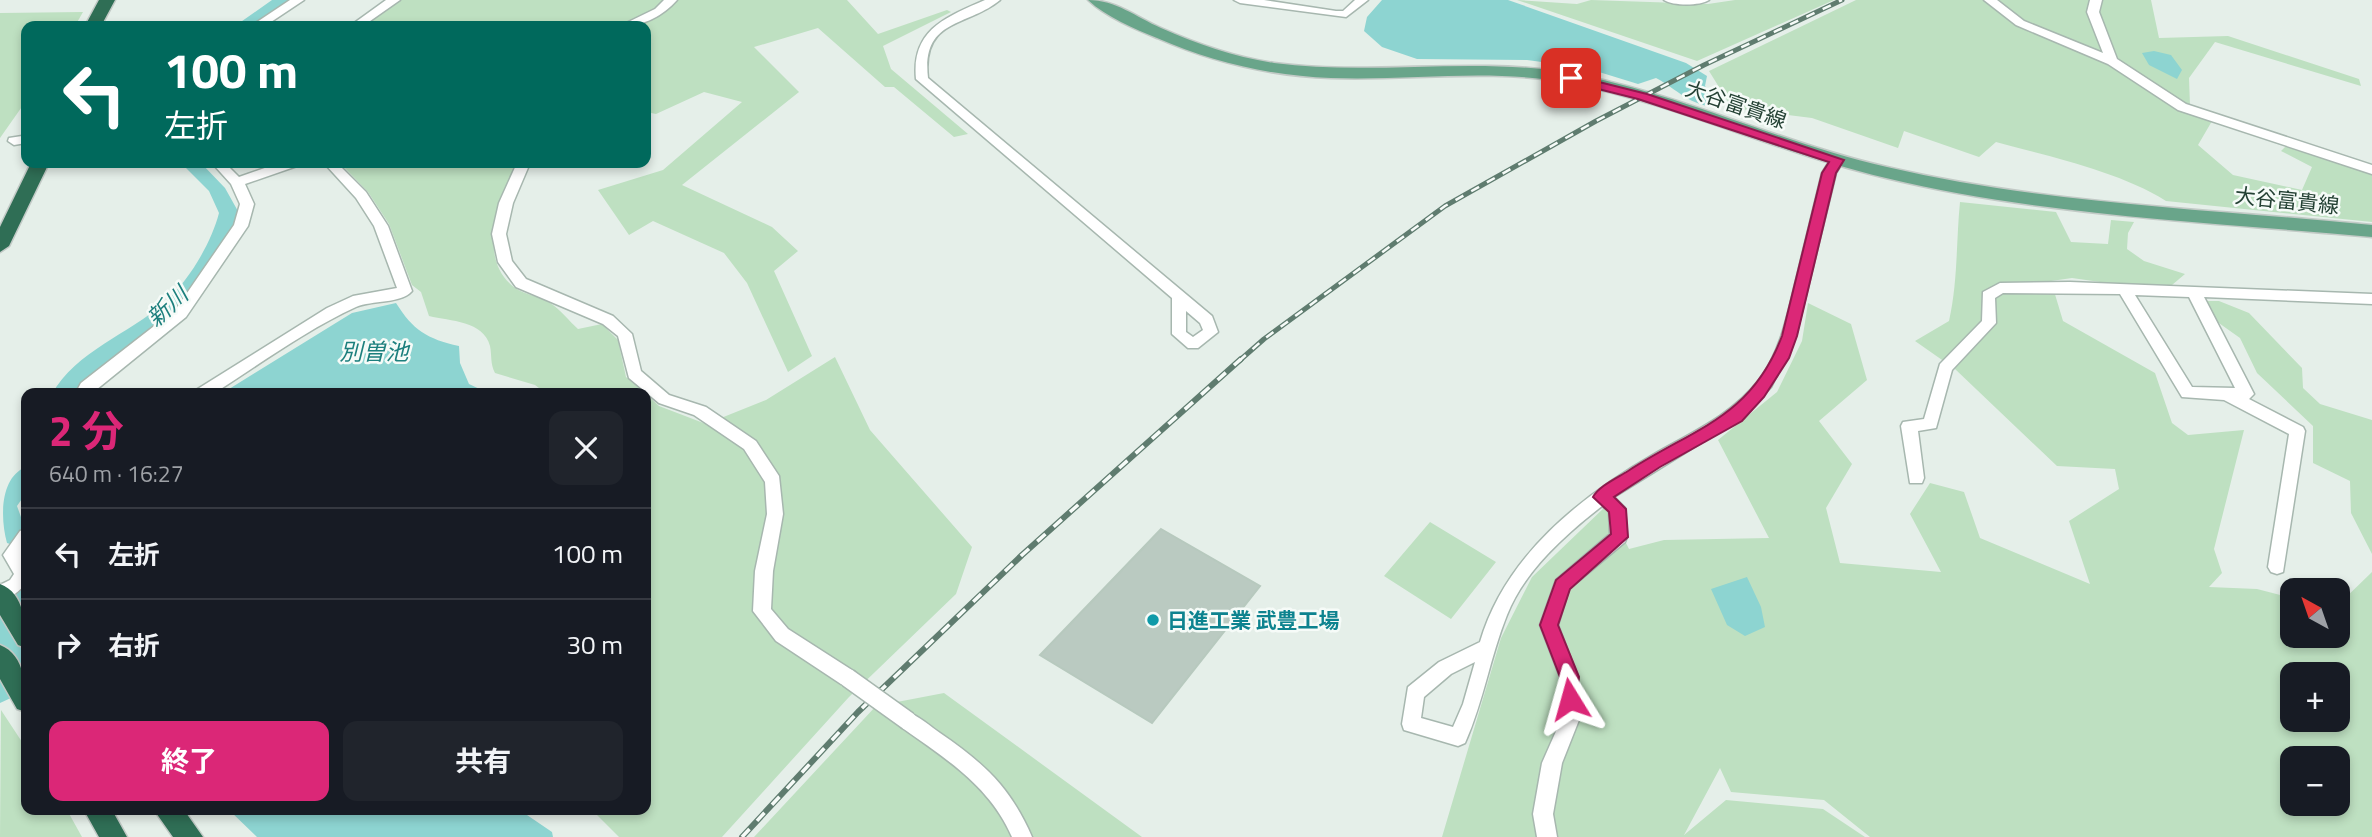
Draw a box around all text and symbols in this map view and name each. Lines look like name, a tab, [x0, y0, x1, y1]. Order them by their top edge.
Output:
text: 100 m	[164, 32, 298, 107]
pin	[1541, 48, 1601, 108]
icon: left	[49, 49, 140, 140]
icon: arrive	[1552, 59, 1590, 97]
street label: 大谷富貴線	[1681, 72, 1791, 136]
text: 左折	[164, 101, 228, 149]
street label: 大谷富貴線	[2233, 179, 2341, 221]
water label: 新川	[138, 275, 198, 334]
water label: 別曽池	[340, 334, 411, 369]
text: 2 分	[49, 398, 124, 462]
button: close	[549, 411, 623, 485]
text: 640 m · 16:27	[49, 456, 184, 491]
text: 100 m	[552, 534, 623, 573]
icon: left	[49, 535, 87, 573]
text: 左折	[108, 535, 160, 574]
north arrow	[2280, 578, 2350, 648]
map controls	[2280, 578, 2350, 816]
place label: 日進工業 武豊工場	[1167, 604, 1340, 636]
marker: 日進工業 武豊工場	[1145, 612, 1161, 628]
text: 30 m	[566, 625, 623, 664]
icon: right	[49, 626, 87, 664]
text: 右折	[108, 626, 160, 665]
position arrow	[1533, 662, 1607, 736]
button: +	[2280, 662, 2350, 732]
button: 終了	[49, 721, 329, 801]
button: 共有	[343, 721, 623, 801]
button: −	[2280, 746, 2350, 816]

